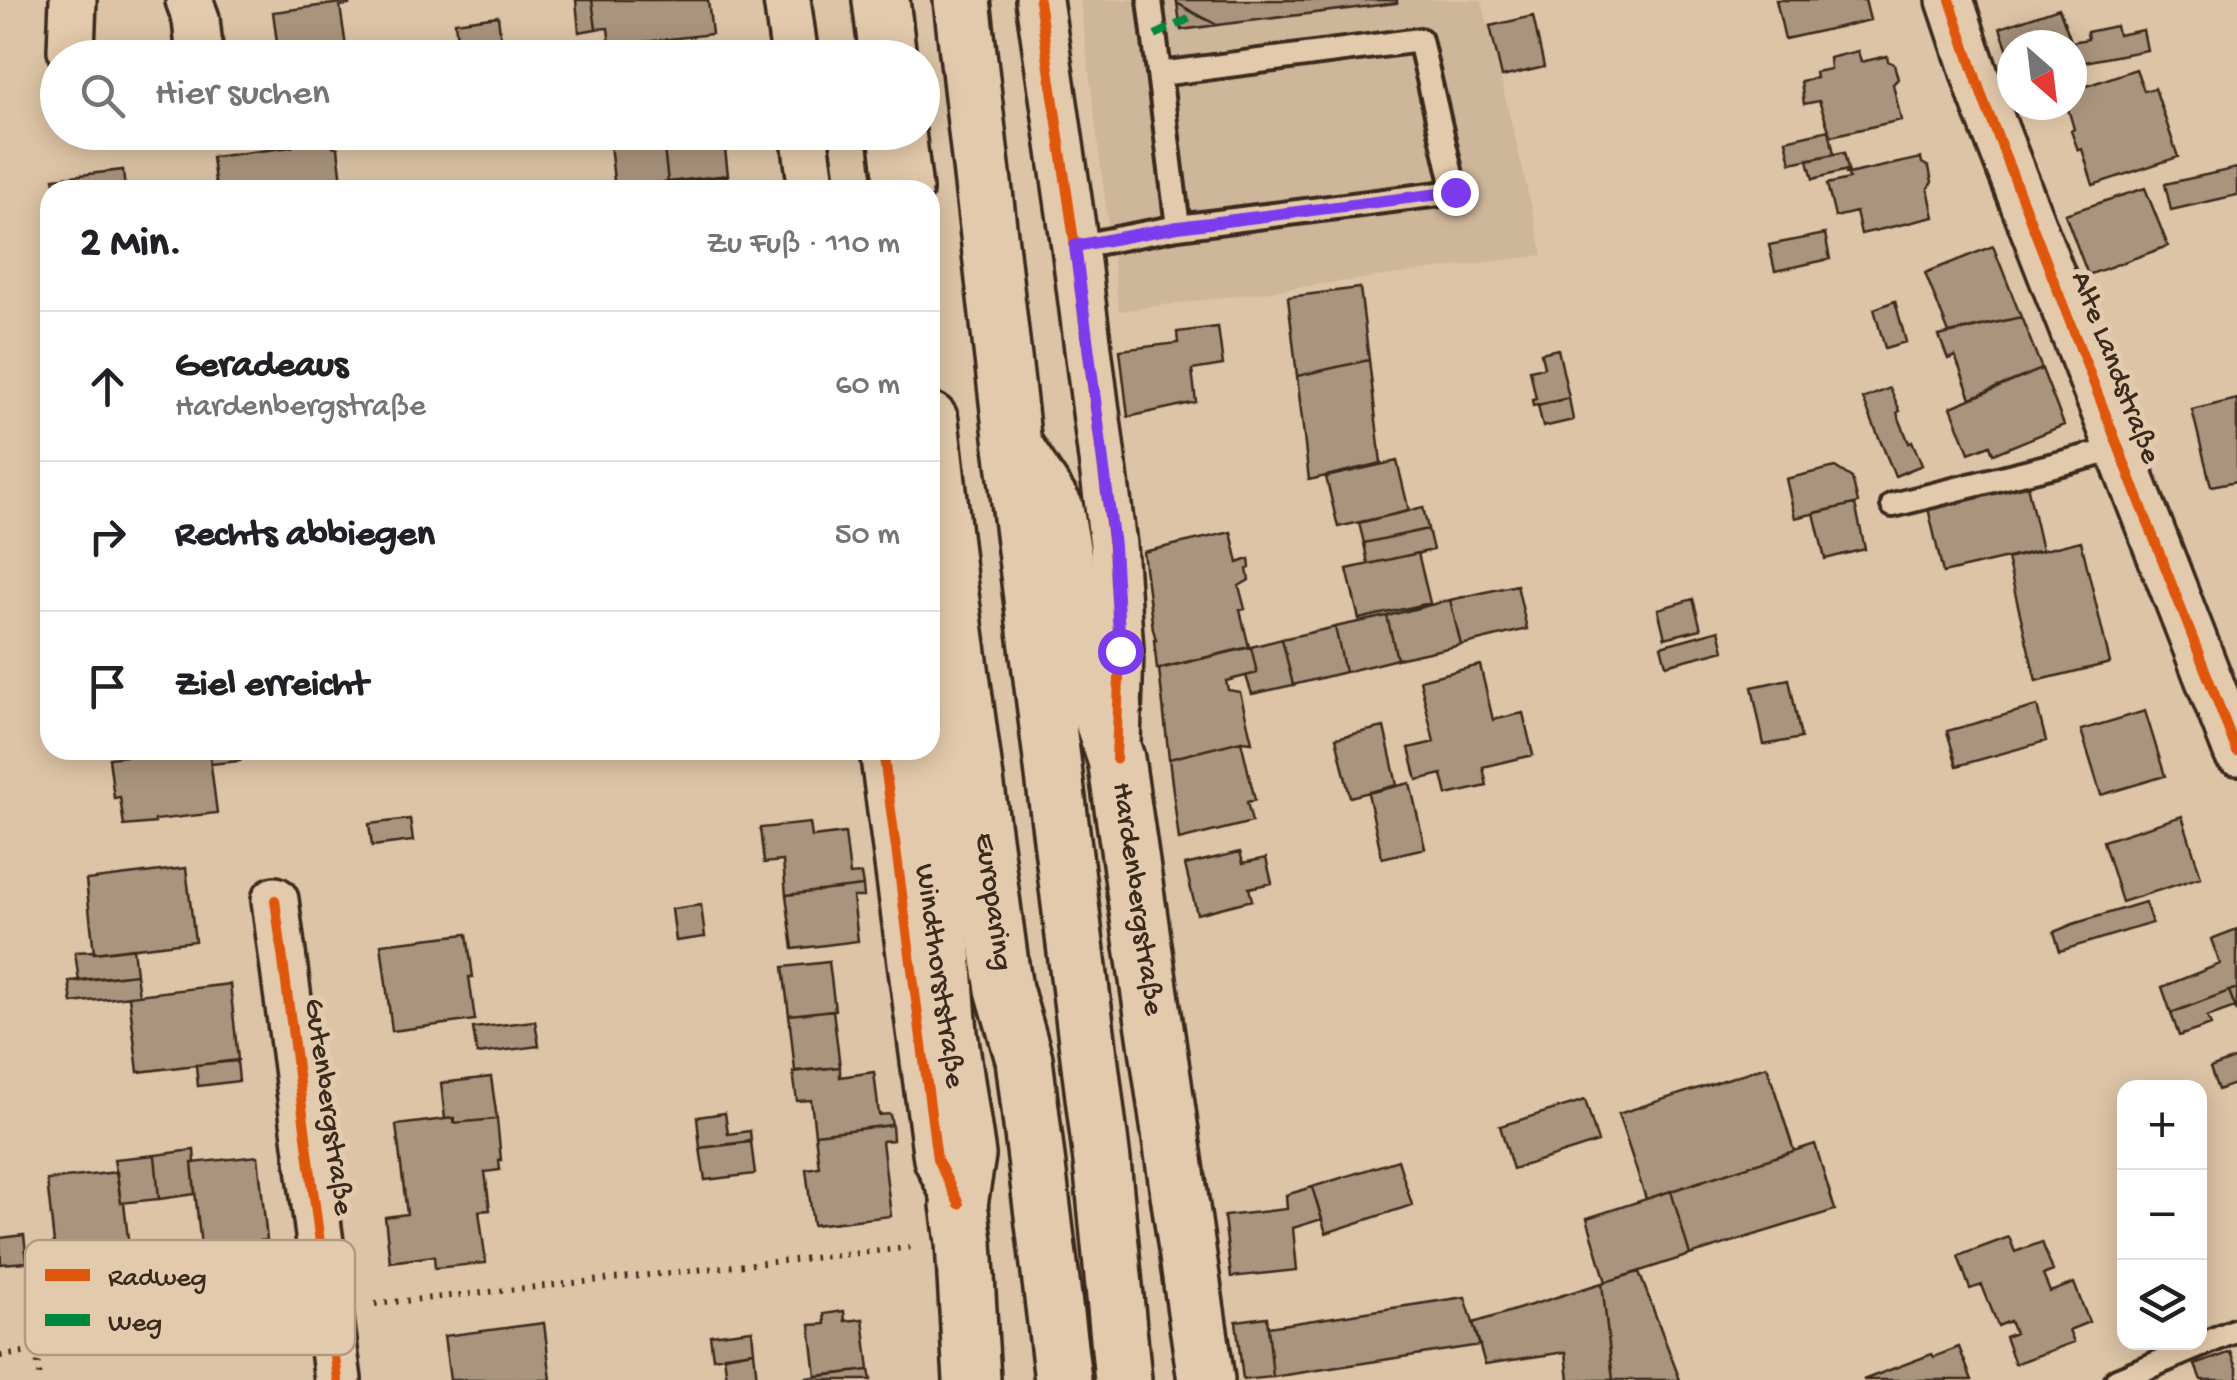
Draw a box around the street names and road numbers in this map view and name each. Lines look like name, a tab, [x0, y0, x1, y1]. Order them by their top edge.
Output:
street label: Alte Landstraße	[2061, 267, 2167, 469]
street label: Hardenbergstraße	[1102, 780, 1170, 1018]
street label: Europaring	[965, 831, 1019, 973]
street label: Windthorststraße	[905, 862, 971, 1091]
street label: Gutenbergstraße	[294, 996, 360, 1218]

